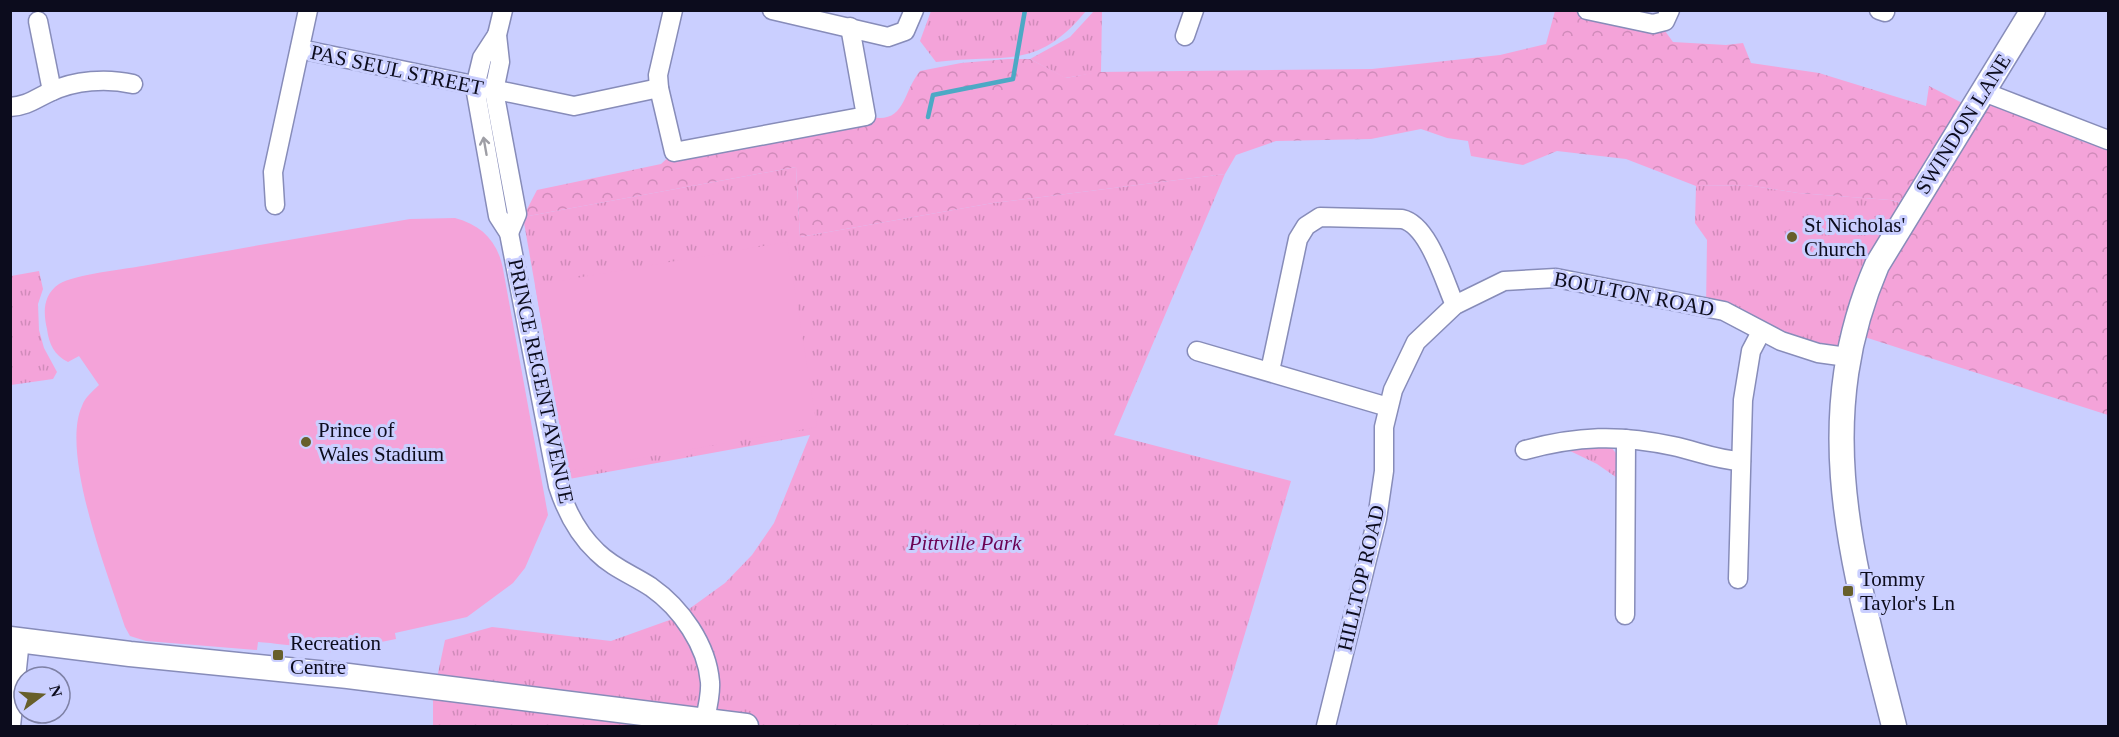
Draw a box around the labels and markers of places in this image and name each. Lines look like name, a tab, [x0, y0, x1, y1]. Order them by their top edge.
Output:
place label: St Nicholas' Church	[1804, 213, 1905, 261]
marker: St Nicholas' Church	[1785, 230, 1799, 244]
place label: Prince of Wales Stadium	[318, 418, 444, 466]
marker: Prince of Wales Stadium	[299, 435, 313, 449]
place label: Tommy Taylor's Ln	[1860, 567, 1956, 615]
marker: Tommy Taylor's Ln	[1841, 584, 1855, 598]
place label: Recreation Centre	[290, 631, 381, 679]
marker: Recreation Centre	[271, 648, 285, 662]

